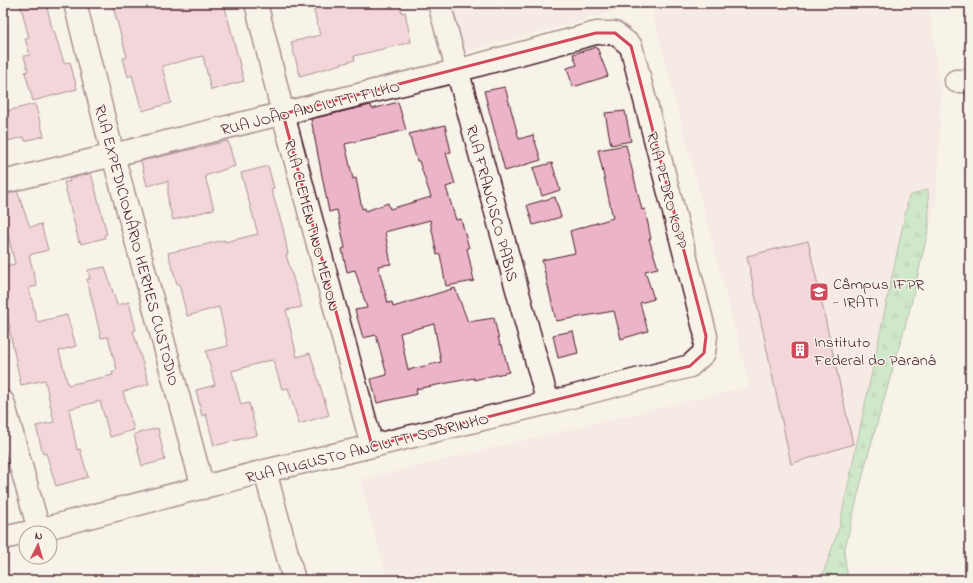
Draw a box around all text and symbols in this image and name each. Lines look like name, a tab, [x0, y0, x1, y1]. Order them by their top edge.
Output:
street label: RUA JOÃO ANCIUTTI FILHO	[218, 75, 403, 143]
street label: RUA EXPEDICIONÁRIO HERMES CUSTODIO	[87, 102, 185, 389]
street label: RUA FRANCISCO PABIS	[459, 123, 524, 285]
street label: RUA PEDRO KOPP	[639, 129, 693, 252]
street label: RUA CLEMENTINO MENON	[277, 137, 346, 314]
place label: Câmpus IFPR - IRATI	[833, 273, 924, 315]
school or university icon: Câmpus IFPR - IRATI	[808, 281, 830, 303]
place label: Instituto Federal do Paraná	[813, 331, 936, 373]
building icon: Instituto Federal do Paraná	[789, 339, 811, 361]
street label: RUA AUGUSTO ANCIUTTI SOBRINHO	[243, 407, 492, 491]
north arrow	[18, 525, 58, 565]
text: N	[34, 528, 43, 544]

